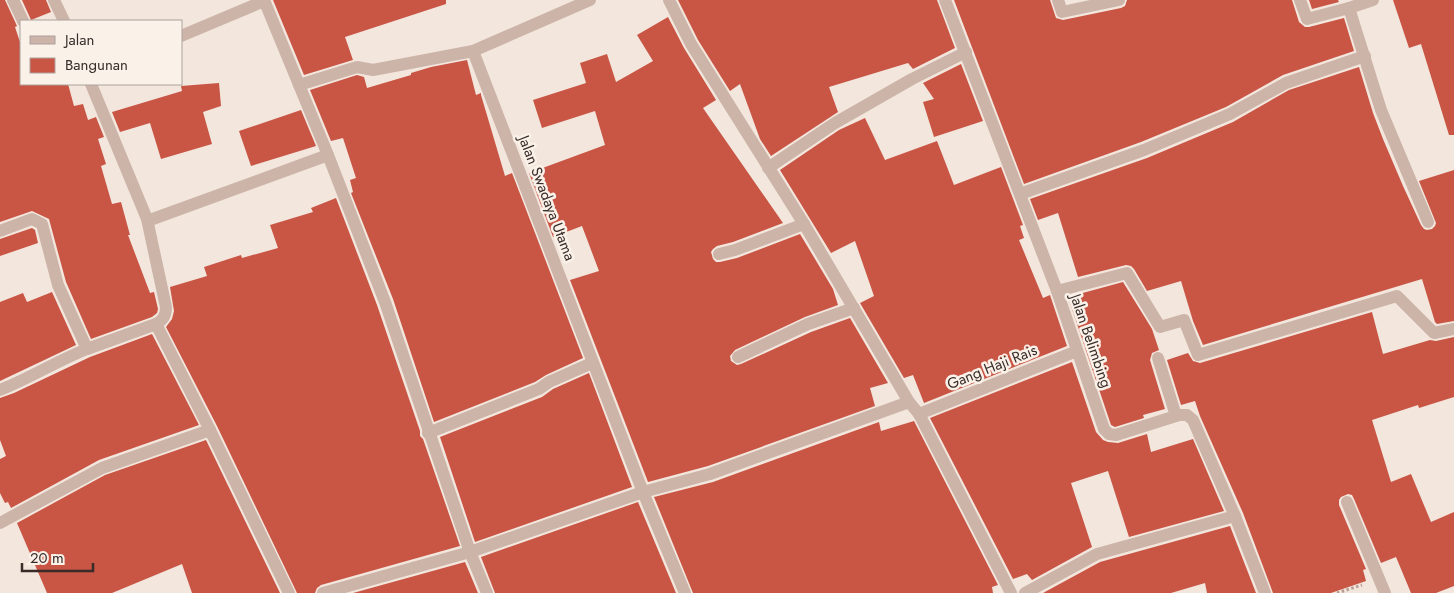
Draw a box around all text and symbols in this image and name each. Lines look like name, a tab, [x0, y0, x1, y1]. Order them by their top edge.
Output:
legend	[20, 20, 182, 85]
text: Jalan	[63, 29, 94, 51]
text: Bangunan	[65, 54, 128, 76]
street label: Jalan Swadaya Utama	[512, 130, 581, 264]
street label: Jalan Belimbing	[1064, 289, 1117, 391]
street label: Gang Haji Rais	[944, 339, 1040, 395]
scale bar	[22, 540, 94, 572]
text: 20 m	[30, 547, 64, 569]

